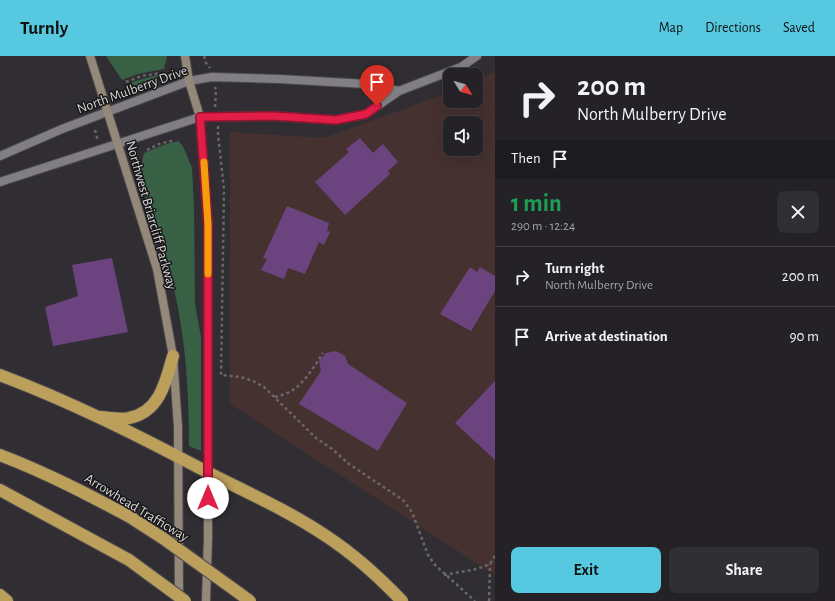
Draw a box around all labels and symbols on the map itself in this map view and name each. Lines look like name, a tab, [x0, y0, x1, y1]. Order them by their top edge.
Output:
street label: North Mulberry Drive	[75, 63, 189, 116]
pin	[360, 65, 394, 106]
north arrow	[443, 68, 483, 108]
street label: Northwest Briarcliff Parkway	[123, 139, 179, 291]
street label: Arrowhead Trafficway	[82, 471, 191, 544]
position arrow	[187, 477, 229, 519]

